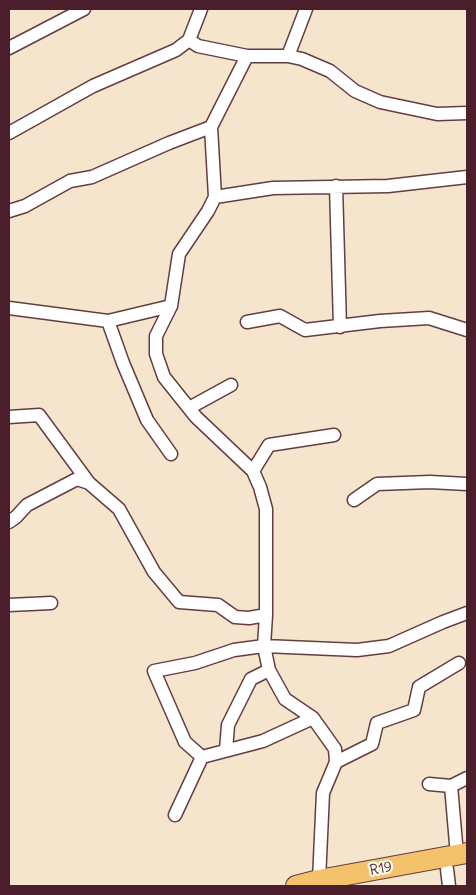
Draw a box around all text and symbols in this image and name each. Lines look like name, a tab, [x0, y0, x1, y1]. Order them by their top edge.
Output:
street label: R19	[368, 859, 394, 879]

